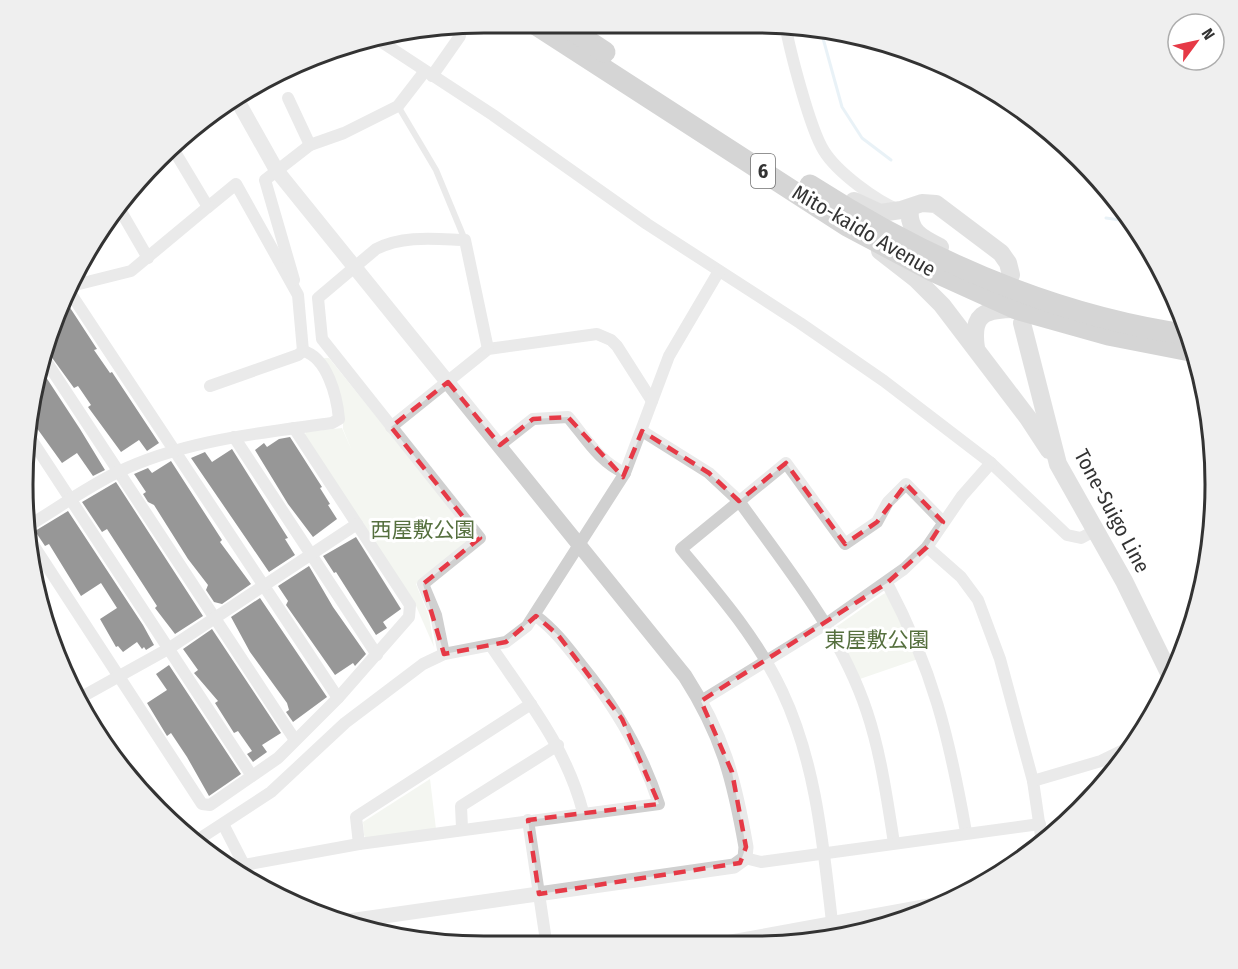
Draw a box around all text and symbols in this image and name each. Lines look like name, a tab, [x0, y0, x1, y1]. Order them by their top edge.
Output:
north arrow	[1166, 12, 1226, 72]
text: N	[1198, 25, 1219, 43]
road number: 6	[751, 154, 775, 188]
street label: Mito-kaido Avenue	[788, 179, 940, 283]
street label: Tone-Suigo Line	[1069, 445, 1155, 577]
park label: 西屋敷公園	[371, 517, 476, 543]
park label: 東屋敷公園	[825, 627, 930, 653]

